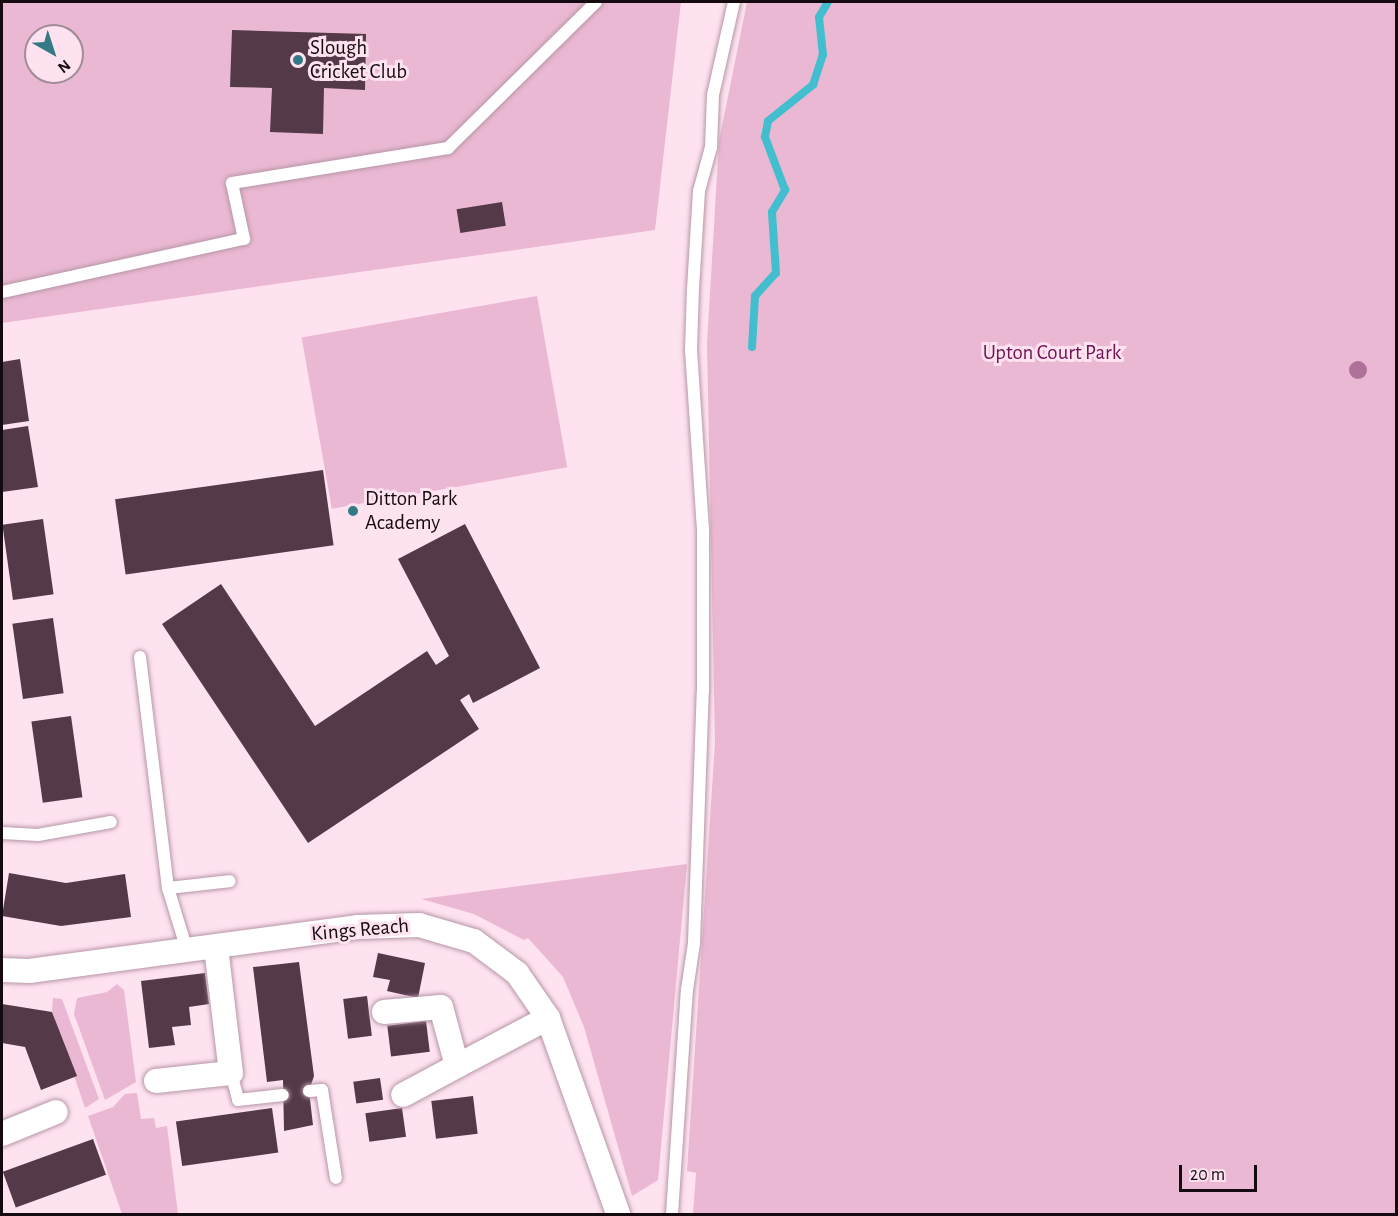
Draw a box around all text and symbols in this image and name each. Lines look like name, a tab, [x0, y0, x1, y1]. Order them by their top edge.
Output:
north arrow	[24, 24, 84, 84]
place label: Slough Cricket Club	[310, 35, 407, 85]
marker: Slough Cricket Club	[291, 53, 305, 67]
text: N	[55, 57, 73, 76]
park label: Upton Court Park	[983, 340, 1121, 366]
place label: Ditton Park Academy	[365, 486, 457, 536]
marker: Ditton Park Academy	[346, 504, 360, 518]
street label: Kings Reach	[310, 913, 410, 947]
scale bar	[1182, 1153, 1260, 1191]
text: 20 m	[1190, 1166, 1225, 1184]

